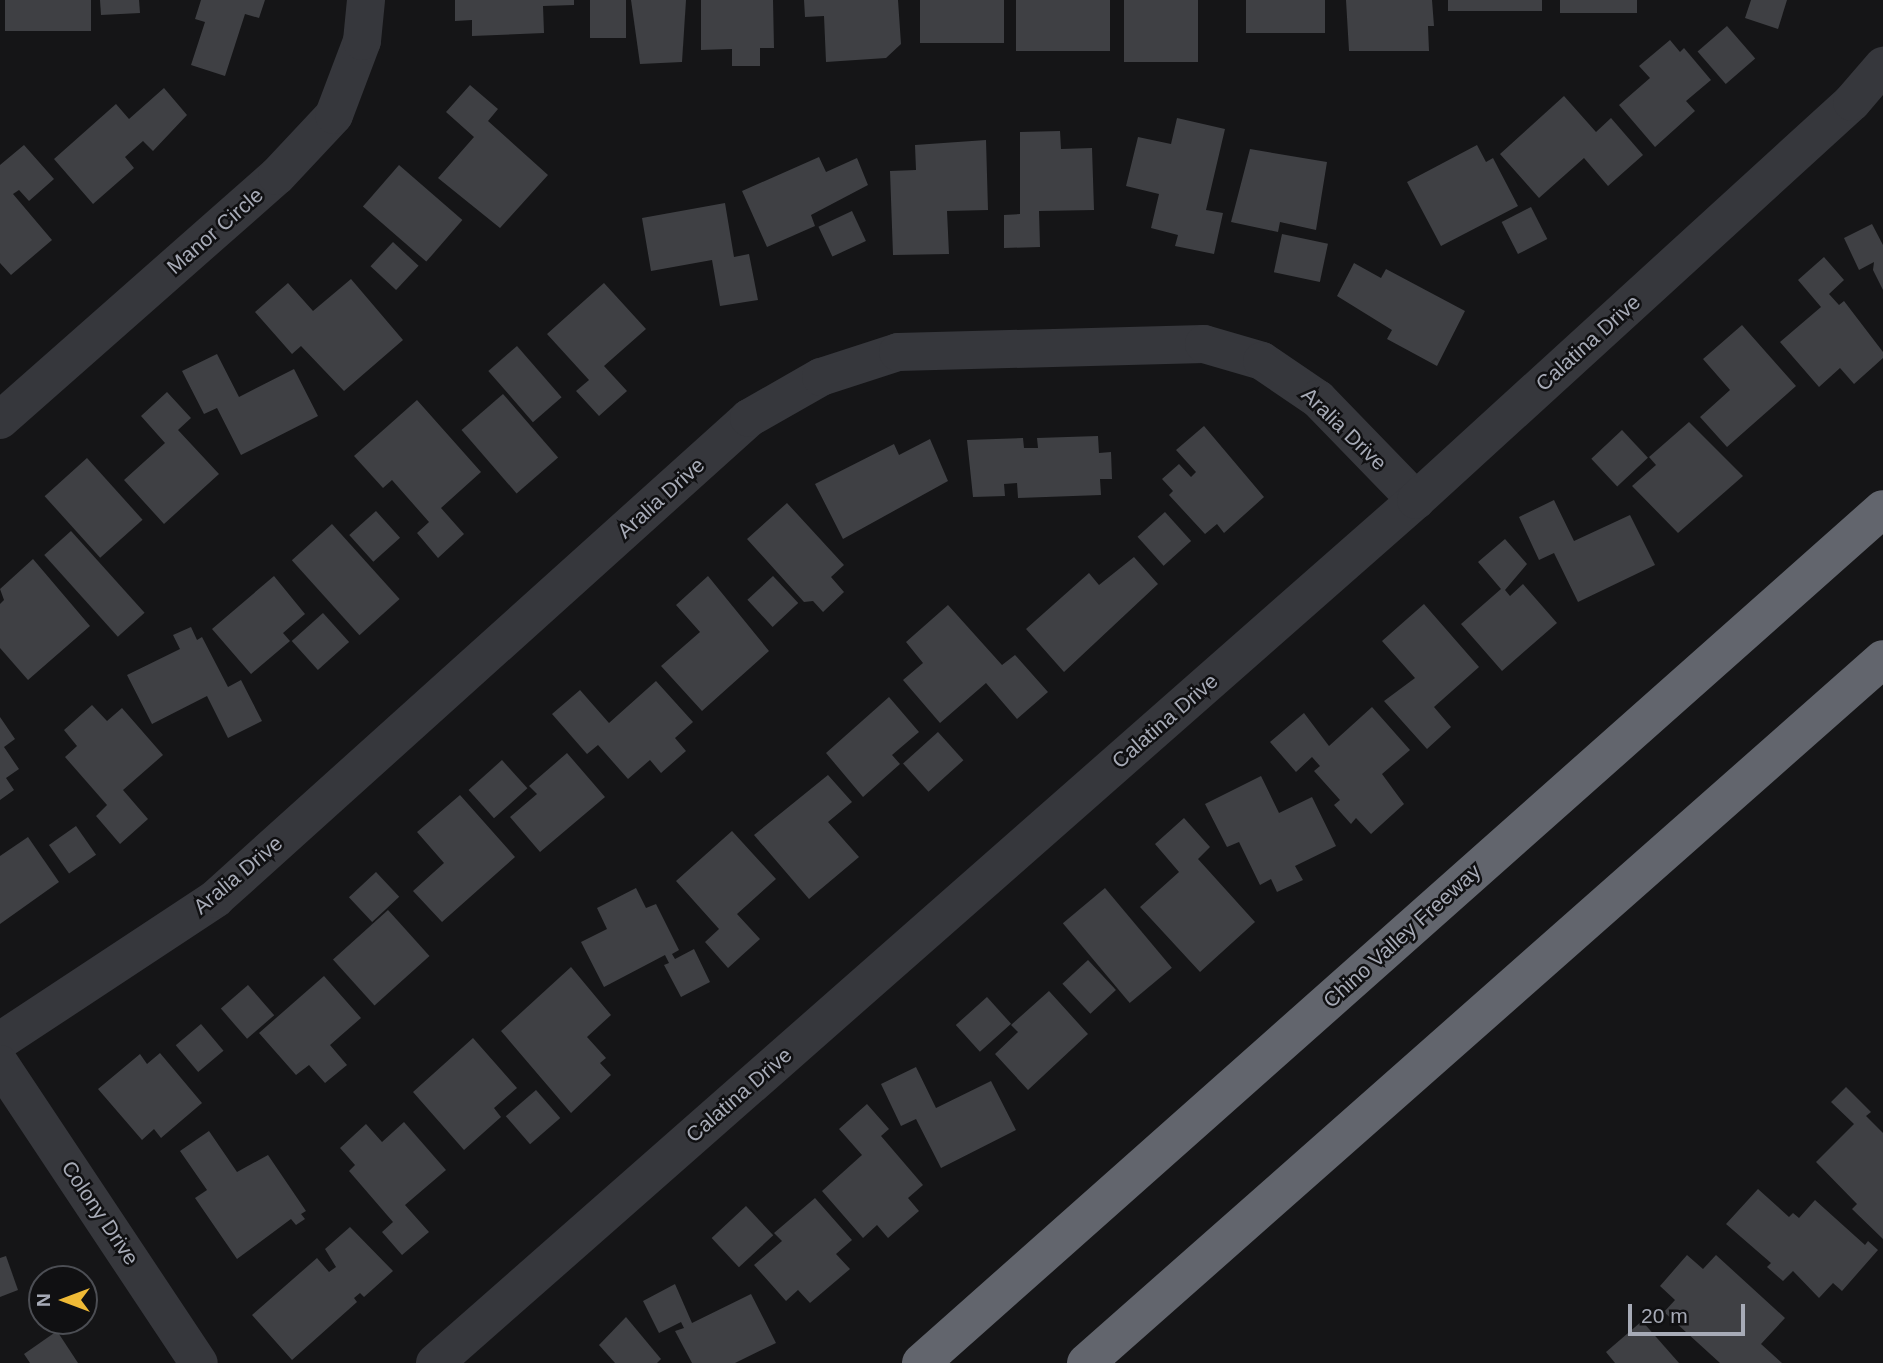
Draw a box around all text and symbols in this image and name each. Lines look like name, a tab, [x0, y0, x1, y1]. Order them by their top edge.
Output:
street label: Manor Circle	[162, 182, 268, 280]
street label: Calatina Drive	[1531, 290, 1645, 396]
street label: Aralia Drive	[1296, 382, 1392, 476]
street label: Aralia Drive	[612, 452, 710, 544]
street label: Calatina Drive	[1107, 668, 1223, 774]
street label: Aralia Drive	[188, 830, 288, 920]
street label: Chino Valley Freeway	[1318, 859, 1486, 1013]
street label: Calatina Drive	[681, 1042, 797, 1148]
street label: Colony Drive	[56, 1156, 144, 1270]
north arrow	[28, 1265, 98, 1335]
scale bar	[1631, 1290, 1748, 1334]
text: N	[33, 1293, 54, 1307]
text: 20 m	[1641, 1304, 1688, 1327]

